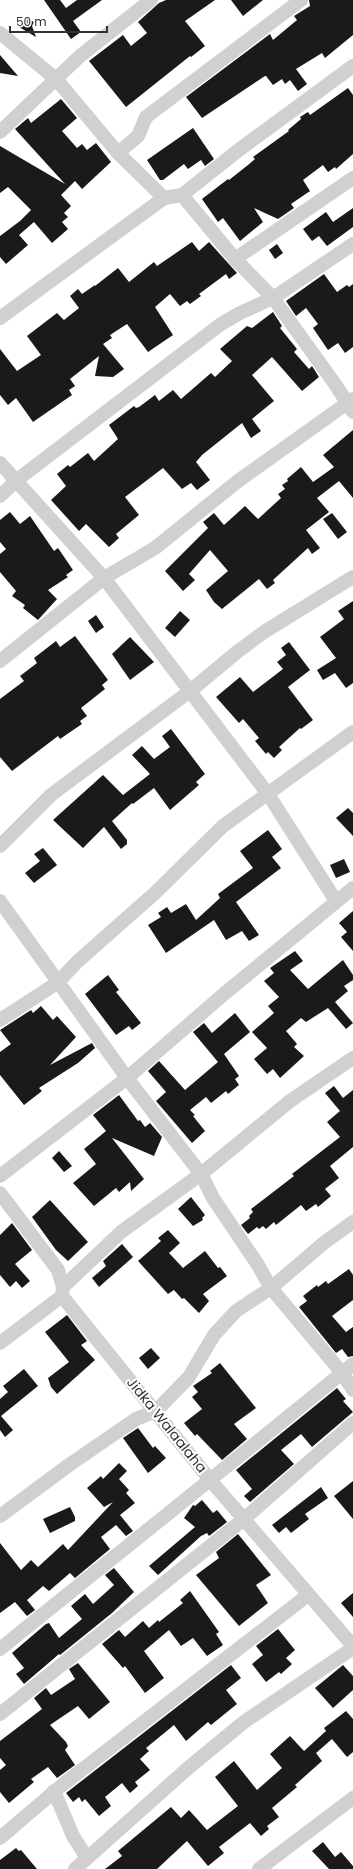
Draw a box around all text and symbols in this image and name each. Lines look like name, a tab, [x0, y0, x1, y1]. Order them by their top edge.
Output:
scale bar	[10, 8, 107, 34]
text: 50 m	[16, 13, 47, 30]
street label: Jidka Walaalaha	[122, 1373, 212, 1477]

